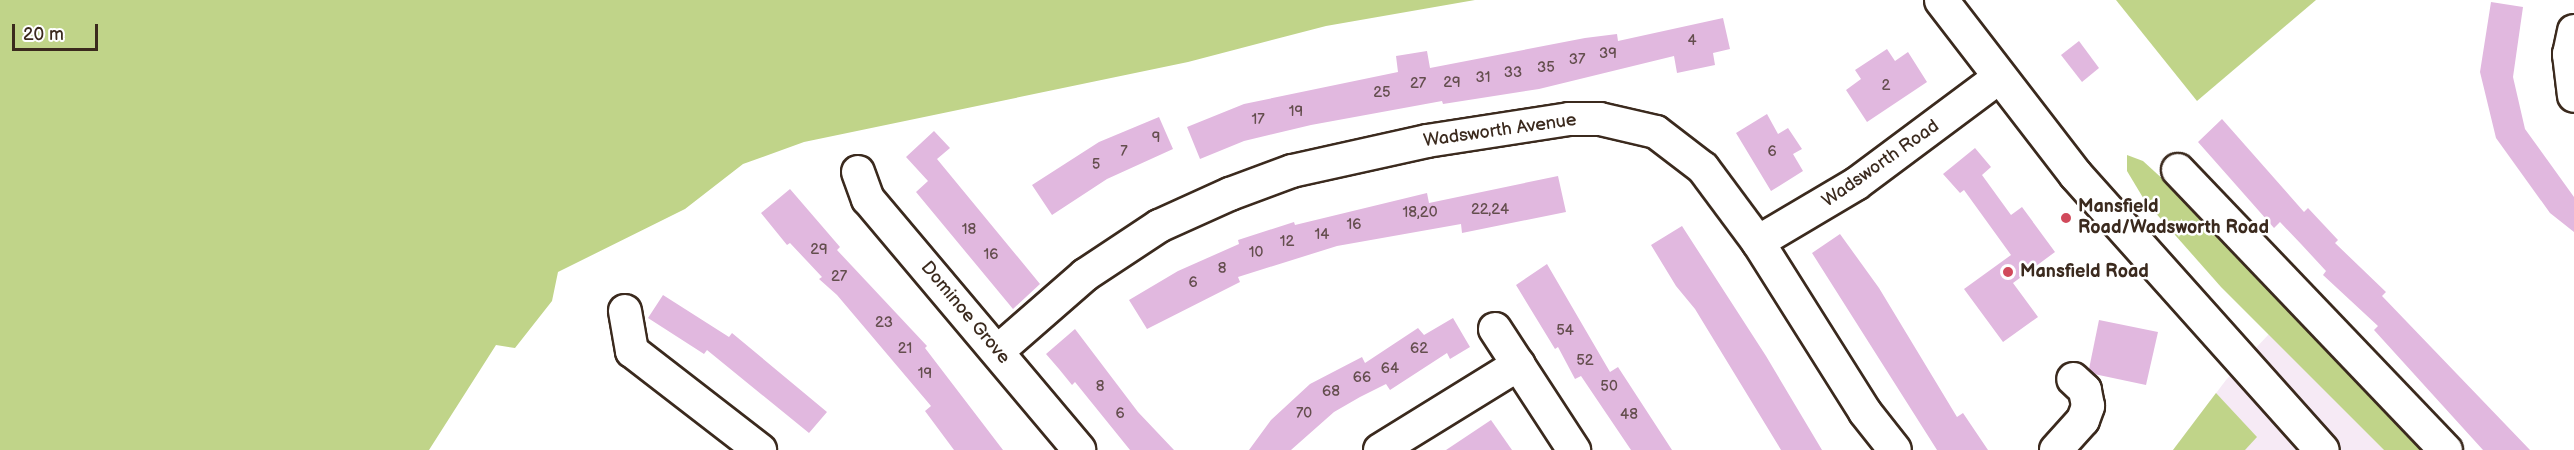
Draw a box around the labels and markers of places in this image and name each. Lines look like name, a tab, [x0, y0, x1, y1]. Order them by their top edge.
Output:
place label: Mansfield Road/Wadsworth Road	[2078, 197, 2269, 240]
marker: Mansfield Road/Wadsworth Road	[2059, 211, 2073, 225]
place label: Mansfield Road	[2020, 261, 2149, 283]
marker: Mansfield Road	[2001, 265, 2015, 279]

